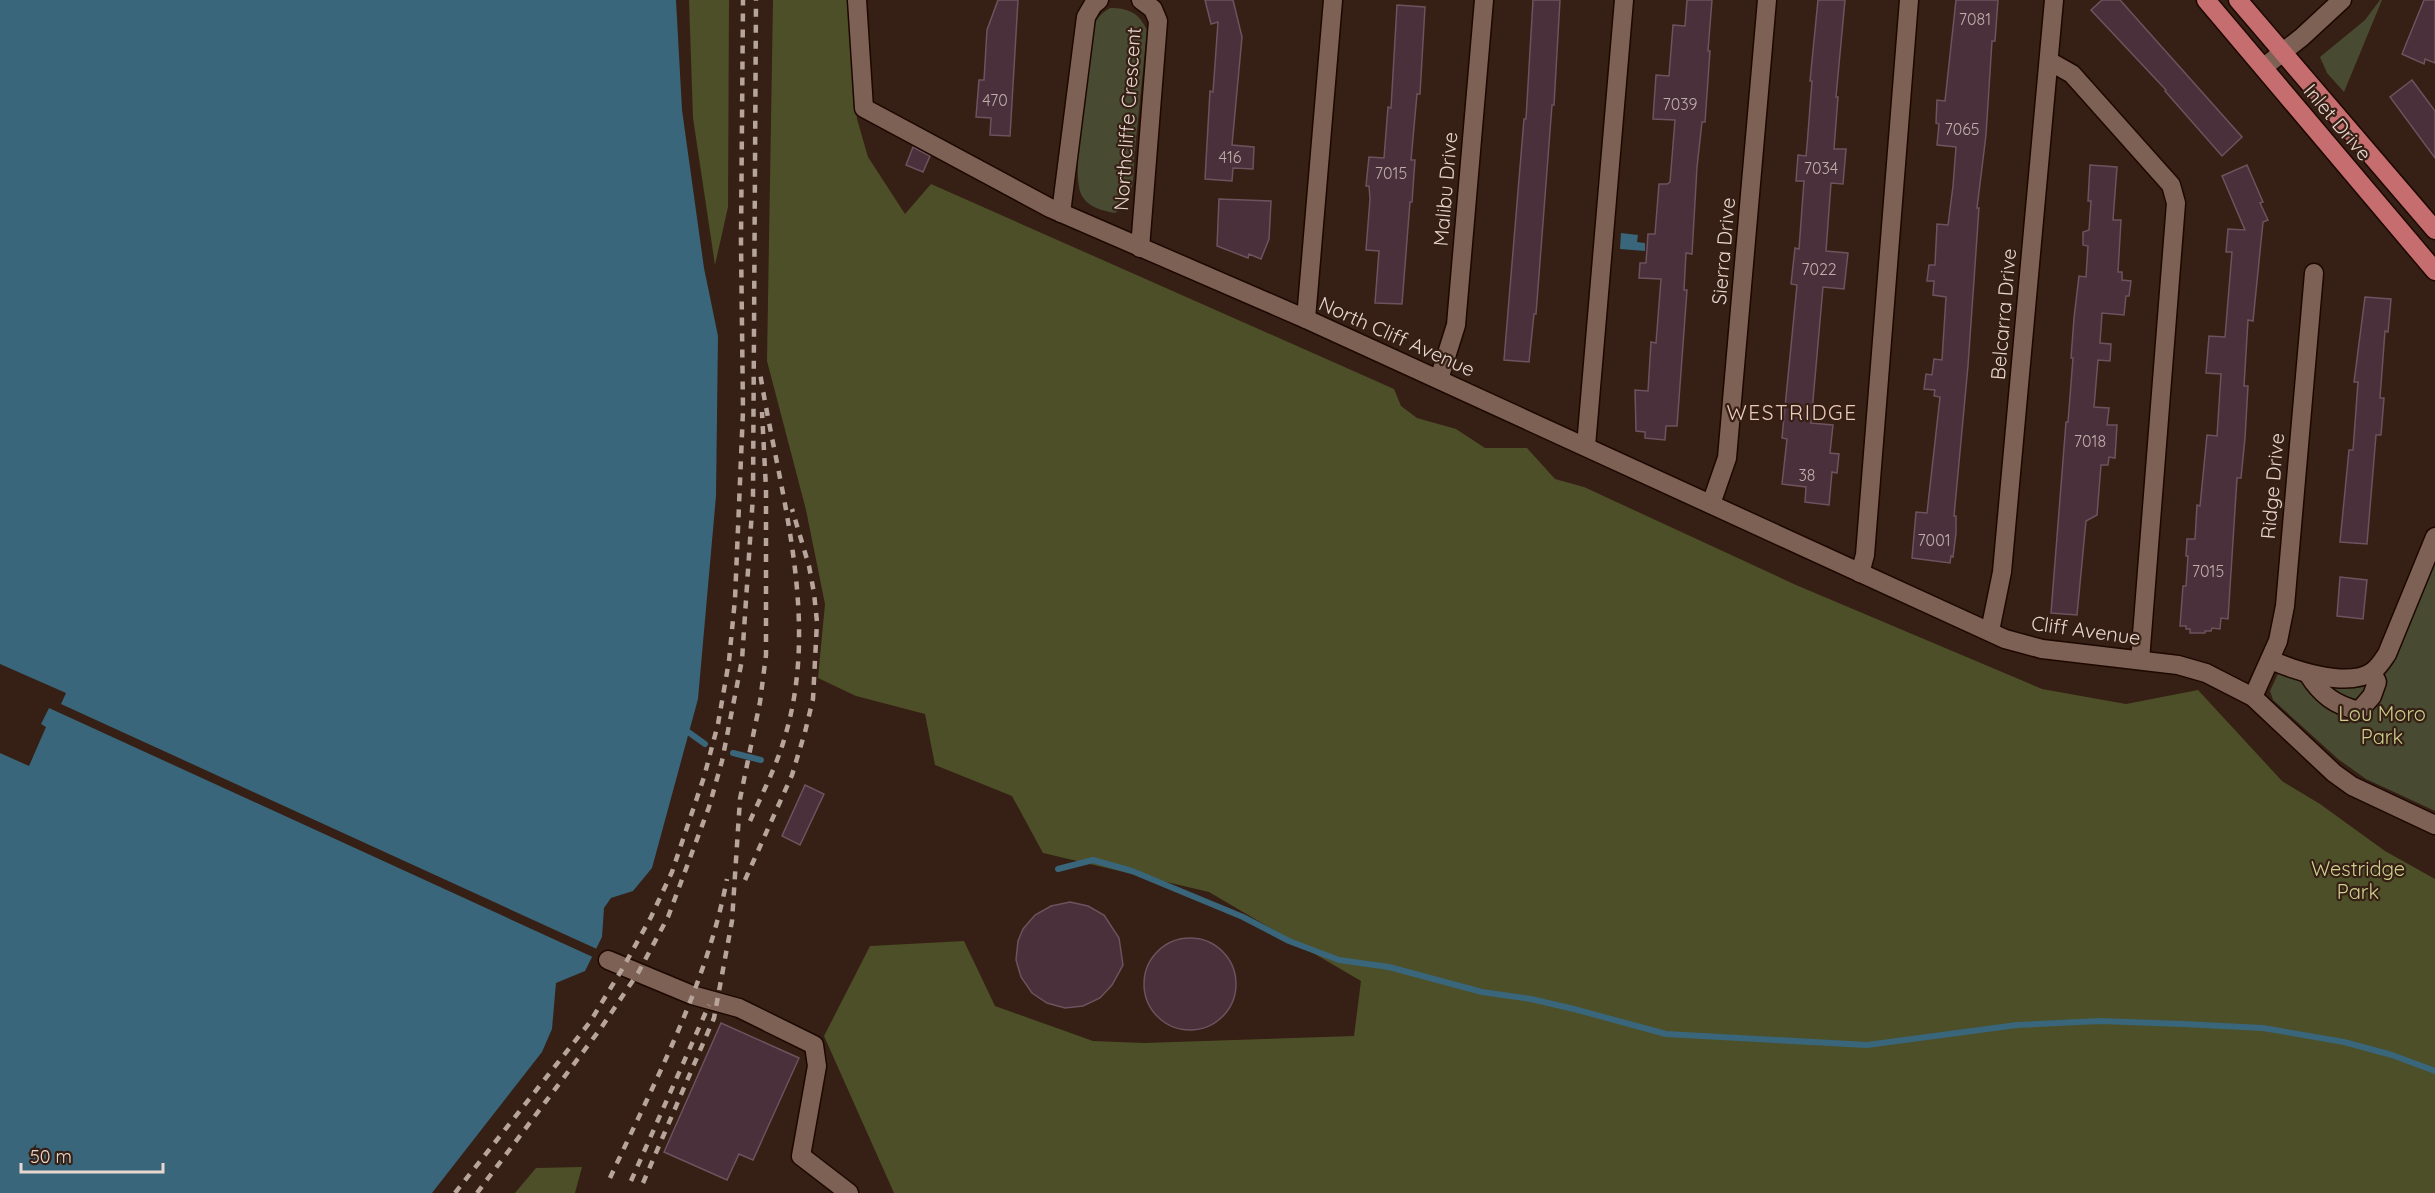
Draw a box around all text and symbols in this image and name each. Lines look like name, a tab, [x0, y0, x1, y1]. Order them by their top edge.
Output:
house number: 7081	[1959, 9, 1991, 29]
street label: Northcliffe Crescent	[1108, 26, 1146, 212]
street label: Inlet Drive	[2299, 78, 2377, 166]
house number: 470	[982, 90, 1008, 110]
house number: 7039	[1662, 94, 1698, 114]
house number: 7065	[1944, 119, 1980, 139]
street label: Malibu Drive	[1428, 131, 1462, 247]
house number: 416	[1219, 147, 1242, 167]
house number: 7034	[1804, 158, 1838, 178]
house number: 7015	[1375, 163, 1407, 183]
street label: Sierra Drive	[1706, 196, 1740, 306]
street label: Belcarra Drive	[1985, 247, 2021, 381]
house number: 7022	[1801, 259, 1837, 279]
street label: North Cliff Avenue	[1315, 290, 1479, 382]
district label: WESTRIDGE	[1726, 399, 1858, 425]
house number: 7018	[2074, 431, 2106, 451]
street label: Ridge Drive	[2255, 432, 2289, 540]
house number: 38	[1798, 465, 1816, 485]
house number: 7001	[1917, 530, 1951, 550]
house number: 7015	[2192, 561, 2224, 581]
street label: Cliff Avenue	[2030, 610, 2142, 650]
park label: Lou Moro Park	[2338, 701, 2426, 749]
park label: Westridge Park	[2311, 856, 2405, 904]
scale bar	[21, 1136, 164, 1174]
text: 50 m	[30, 1145, 72, 1168]

